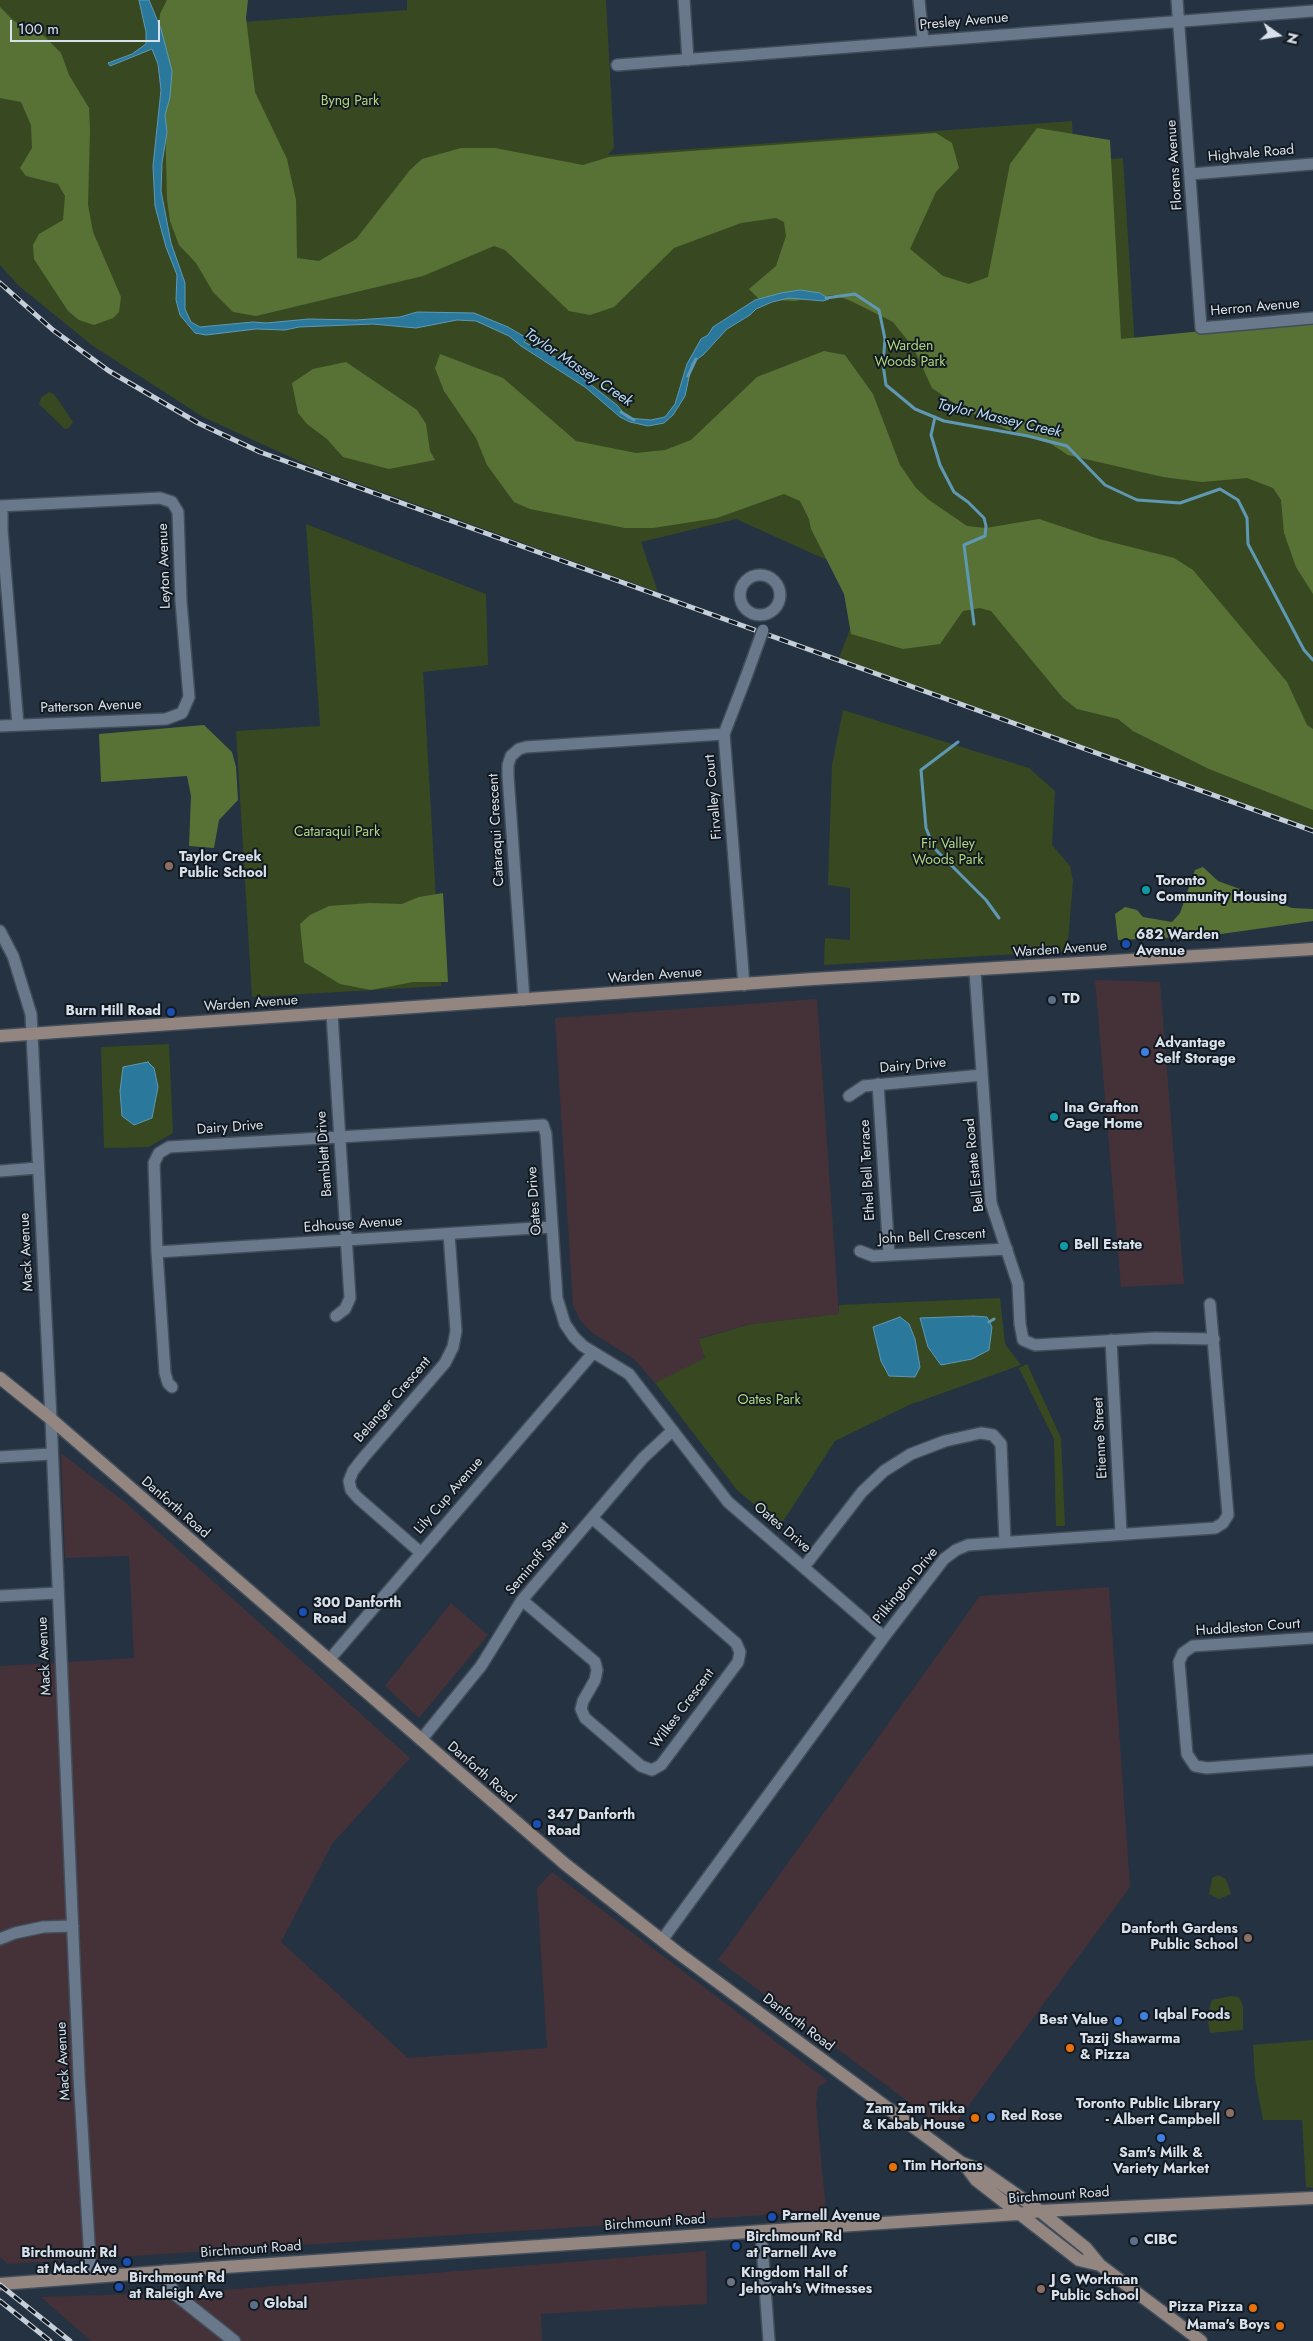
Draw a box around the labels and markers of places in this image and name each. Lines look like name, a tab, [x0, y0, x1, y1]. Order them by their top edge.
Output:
place label: Taylor Creek Public School	[179, 850, 267, 882]
marker: Taylor Creek Public School	[163, 860, 175, 872]
place label: Toronto Community Housing	[1156, 874, 1287, 906]
marker: Toronto Community Housing	[1140, 884, 1152, 896]
place label: 682 Warden Avenue	[1136, 928, 1219, 960]
marker: 682 Warden Avenue	[1120, 938, 1132, 950]
place label: TD	[1062, 992, 1080, 1008]
marker: TD	[1046, 994, 1058, 1006]
place label: Burn Hill Road	[66, 1004, 161, 1020]
marker: Burn Hill Road	[165, 1006, 177, 1018]
place label: Advantage Self Storage	[1155, 1036, 1236, 1068]
marker: Advantage Self Storage	[1139, 1046, 1151, 1058]
place label: Ina Grafton Gage Home	[1064, 1101, 1142, 1134]
marker: Ina Grafton Gage Home	[1048, 1111, 1060, 1123]
place label: Bell Estate	[1074, 1238, 1142, 1254]
marker: Bell Estate	[1058, 1240, 1070, 1252]
place label: 300 Danforth Road	[313, 1596, 402, 1628]
marker: 300 Danforth Road	[297, 1606, 309, 1618]
place label: 347 Danforth Road	[547, 1808, 635, 1840]
marker: 347 Danforth Road	[531, 1818, 543, 1830]
place label: Danforth Gardens Public School	[1121, 1922, 1238, 1954]
marker: Danforth Gardens Public School	[1242, 1932, 1254, 1944]
place label: Iqbal Foods	[1154, 2008, 1230, 2024]
marker: Iqbal Foods	[1138, 2010, 1150, 2022]
place label: Best Value	[1039, 2013, 1108, 2029]
marker: Best Value	[1112, 2015, 1124, 2027]
place label: Tazij Shawarma & Pizza	[1080, 2032, 1180, 2064]
marker: Tazij Shawarma & Pizza	[1064, 2042, 1076, 2054]
place label: Toronto Public Library - Albert Campbell	[1076, 2097, 1220, 2130]
place label: Zam Zam Tikka & Kabab House	[862, 2102, 965, 2134]
marker: Toronto Public Library - Albert Campbell	[1224, 2107, 1236, 2119]
place label: Red Rose	[1001, 2109, 1063, 2125]
marker: Red Rose	[985, 2111, 997, 2123]
marker: Zam Zam Tikka & Kabab House	[969, 2112, 981, 2124]
marker: Sam's Milk & Variety Market	[1155, 2132, 1167, 2144]
place label: Sam's Milk & Variety Market	[1113, 2146, 1209, 2178]
place label: Tim Hortons	[903, 2159, 983, 2175]
marker: Tim Hortons	[887, 2161, 899, 2173]
place label: Parnell Avenue	[782, 2209, 880, 2225]
marker: Parnell Avenue	[766, 2211, 778, 2223]
place label: Birchmount Rd at Parnell Ave	[746, 2230, 842, 2262]
place label: CIBC	[1144, 2233, 1177, 2249]
marker: CIBC	[1128, 2235, 1140, 2247]
marker: Birchmount Rd at Parnell Ave	[730, 2240, 742, 2252]
place label: Birchmount Rd at Mack Ave	[21, 2246, 117, 2278]
marker: Birchmount Rd at Mack Ave	[121, 2256, 133, 2268]
place label: Kingdom Hall of Jehovah's Witnesses	[741, 2266, 872, 2298]
place label: Birchmount Rd at Raleigh Ave	[129, 2271, 225, 2304]
place label: J G Workman Public School	[1051, 2273, 1139, 2306]
marker: Kingdom Hall of Jehovah's Witnesses	[725, 2276, 737, 2288]
marker: Birchmount Rd at Raleigh Ave	[113, 2281, 125, 2293]
marker: J G Workman Public School	[1035, 2283, 1047, 2295]
place label: Global	[264, 2297, 307, 2313]
marker: Global	[248, 2299, 260, 2311]
place label: Pizza Pizza	[1168, 2300, 1243, 2316]
marker: Pizza Pizza	[1247, 2302, 1259, 2314]
place label: Mama's Boys	[1187, 2318, 1270, 2334]
marker: Mama's Boys	[1274, 2320, 1286, 2332]

